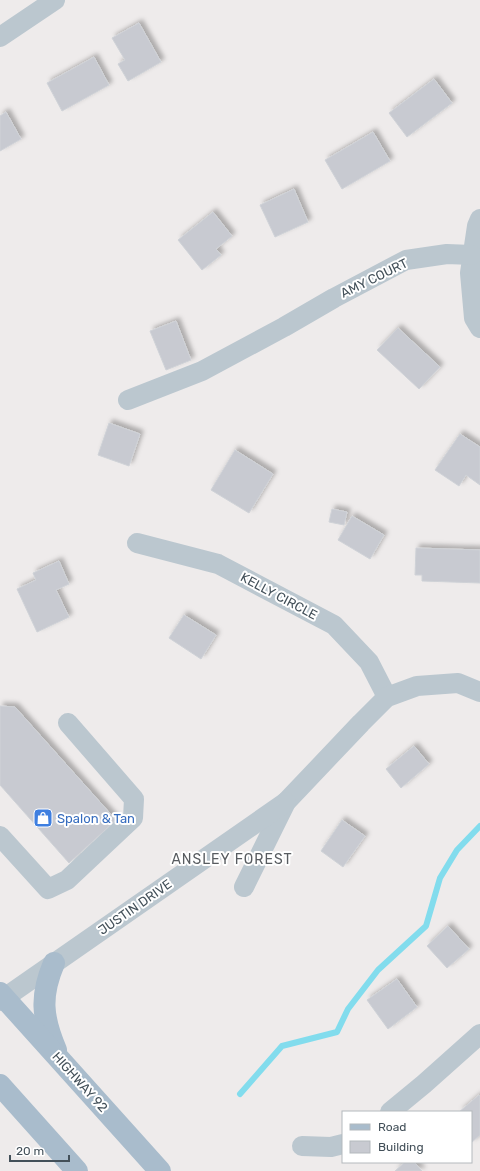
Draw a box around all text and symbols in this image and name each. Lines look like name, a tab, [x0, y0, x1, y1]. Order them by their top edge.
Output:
street label: AMY COURT	[338, 255, 410, 301]
street label: KELLY CIRCLE	[238, 569, 320, 623]
shop icon: Spalon & Tan	[32, 807, 54, 829]
place label: Spalon & Tan	[57, 811, 135, 826]
district label: ANSLEY FOREST	[171, 851, 293, 868]
street label: JUSTIN DRIVE	[95, 876, 175, 938]
street label: HIGHWAY 92	[49, 1049, 111, 1115]
legend	[342, 1111, 472, 1163]
text: Road	[378, 1120, 406, 1134]
scale bar	[10, 1137, 69, 1163]
text: Building	[378, 1140, 424, 1154]
text: 20 m	[16, 1144, 44, 1158]

